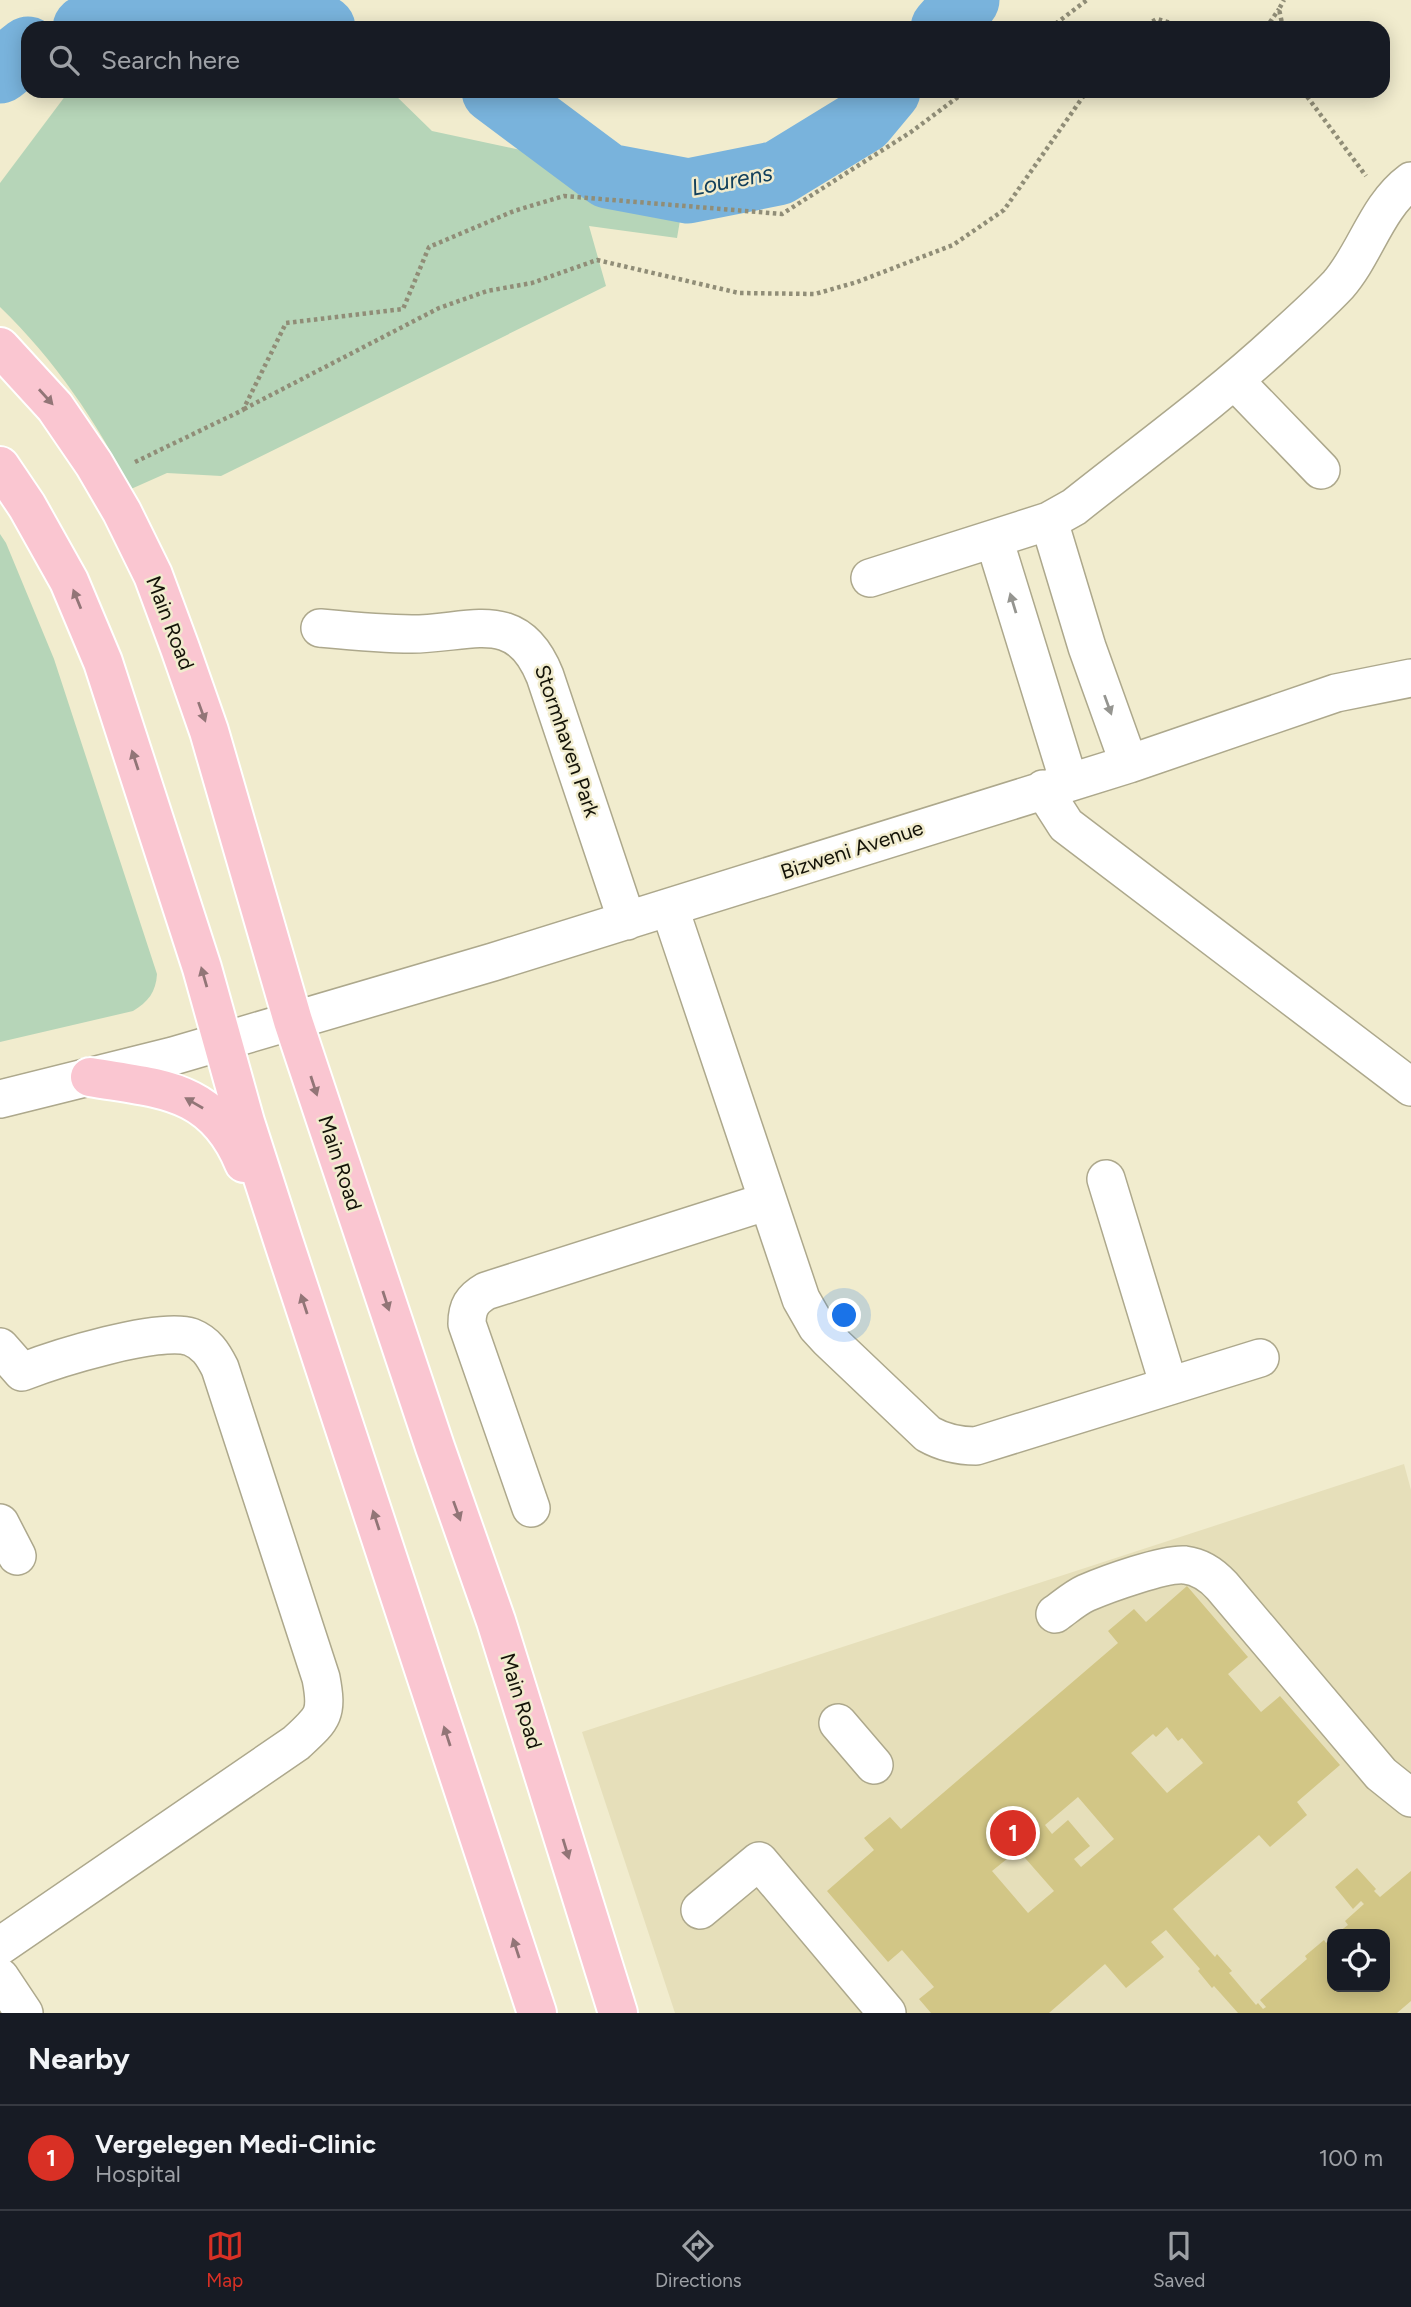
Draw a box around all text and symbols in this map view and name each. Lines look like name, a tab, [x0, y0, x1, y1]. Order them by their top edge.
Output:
search box	[21, 21, 1390, 98]
icon: search	[45, 41, 83, 79]
text: Search here	[101, 44, 240, 76]
water label: Lourens	[689, 158, 775, 202]
one-way arrow	[38, 388, 54, 406]
street label: Main Road	[141, 572, 200, 673]
one-way arrow	[71, 588, 82, 609]
one-way arrow	[1008, 592, 1018, 613]
street label: Stormhaven Park	[530, 662, 605, 821]
one-way arrow	[1103, 695, 1114, 716]
one-way arrow	[197, 702, 208, 723]
one-way arrow	[129, 749, 139, 770]
street label: Bizweni Avenue	[777, 815, 926, 884]
one-way arrow	[199, 966, 209, 987]
one-way arrow	[310, 1075, 320, 1096]
one-way arrow	[184, 1097, 203, 1110]
street label: Main Road	[313, 1112, 368, 1214]
one-way arrow	[381, 1291, 392, 1312]
one-way arrow	[298, 1293, 309, 1314]
your location	[827, 1298, 861, 1332]
one-way arrow	[452, 1501, 463, 1522]
one-way arrow	[370, 1509, 380, 1530]
street label: Main Road	[495, 1650, 548, 1752]
one-way arrow	[441, 1725, 452, 1746]
pin: 1	[990, 1807, 1036, 1859]
one-way arrow	[561, 1839, 572, 1860]
map controls	[1327, 1929, 1390, 1992]
button: locate	[1327, 1929, 1390, 1992]
one-way arrow	[510, 1937, 520, 1958]
text: Nearby	[28, 2040, 130, 2077]
text: Vergelegen Medi-Clinic	[95, 2128, 376, 2160]
text: 1	[46, 2144, 56, 2172]
text: 100 m	[1319, 2144, 1383, 2172]
text: Hospital	[95, 2160, 181, 2188]
tab: Map	[206, 2227, 244, 2292]
tab: Directions	[655, 2227, 742, 2292]
tab: Saved	[1153, 2227, 1205, 2292]

